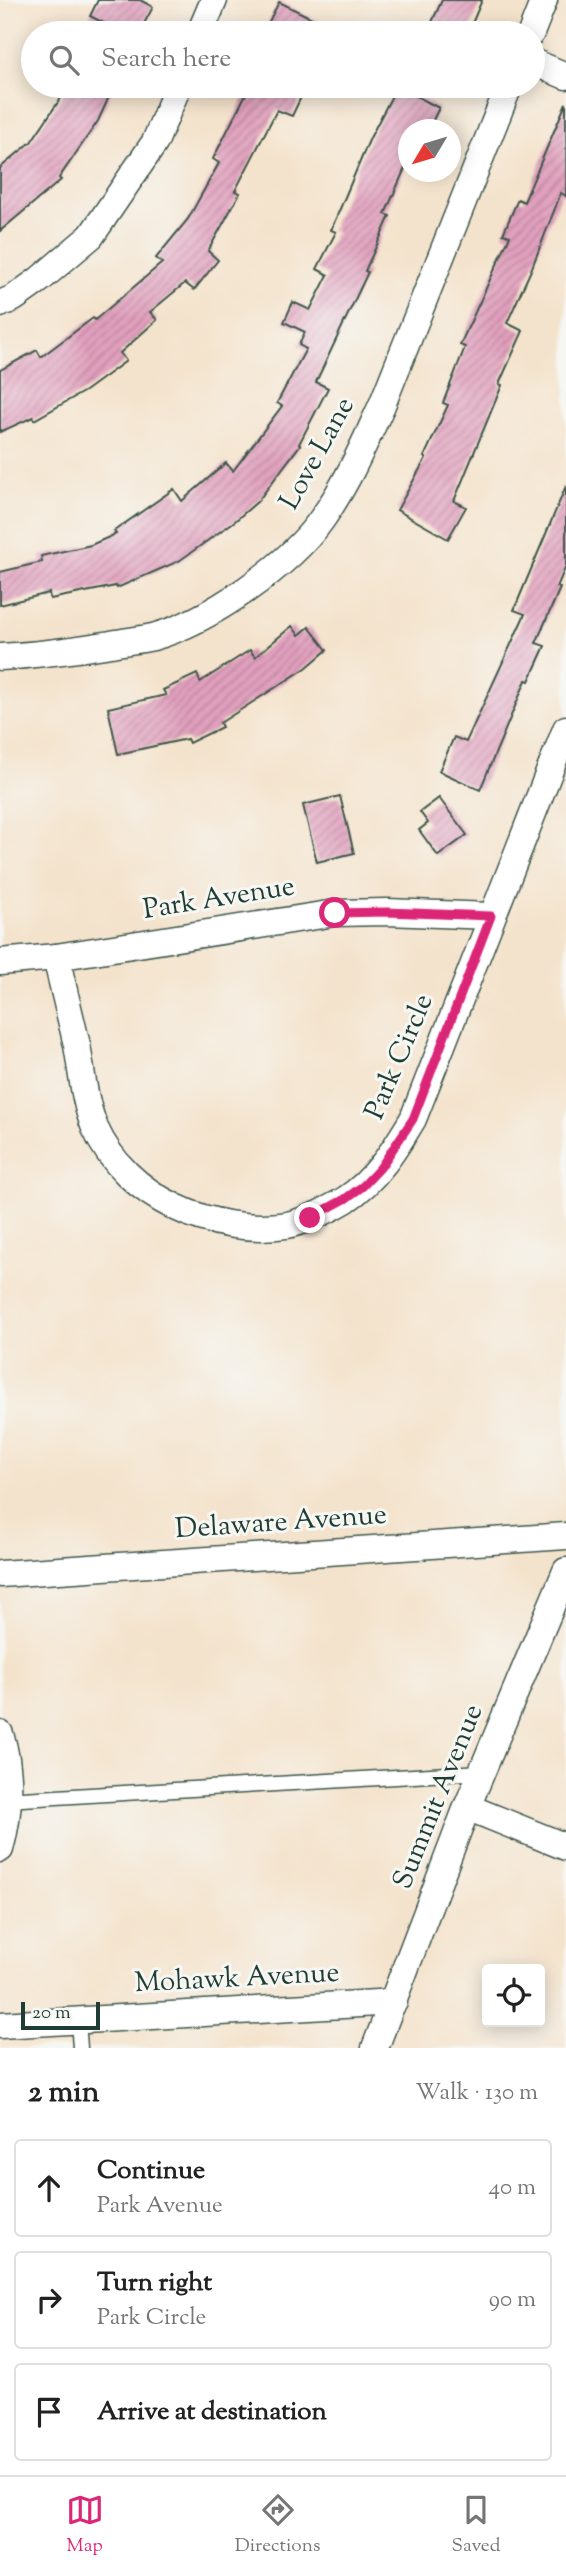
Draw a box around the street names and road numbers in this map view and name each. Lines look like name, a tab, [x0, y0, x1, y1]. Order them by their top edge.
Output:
street label: Love Lane	[271, 390, 365, 518]
street label: Park Avenue	[140, 867, 298, 931]
street label: Park Circle	[356, 988, 444, 1126]
street label: Delaware Avenue	[174, 1496, 388, 1550]
street label: Summit Avenue	[384, 1699, 494, 1895]
street label: Mohawk Avenue	[134, 1954, 340, 2004]

